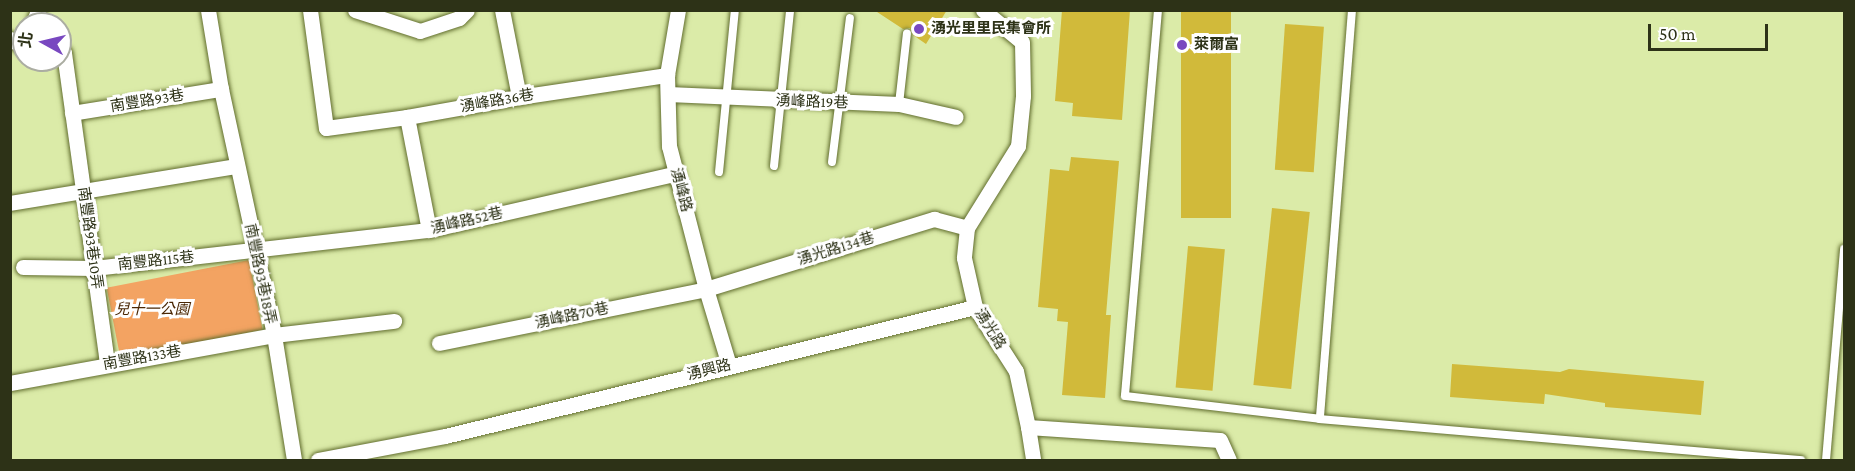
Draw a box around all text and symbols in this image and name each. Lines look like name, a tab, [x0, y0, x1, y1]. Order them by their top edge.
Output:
north arrow	[12, 12, 72, 72]
scale bar	[1651, 12, 1771, 50]
place label: 湧光里里民集會所	[931, 20, 1051, 38]
marker: 湧光里里民集會所	[912, 22, 926, 36]
text: 50 m	[1659, 24, 1696, 44]
text: 北	[16, 31, 35, 49]
place label: 萊爾富	[1194, 36, 1239, 54]
marker: 萊爾富	[1175, 38, 1189, 52]
street label: 南豐路93巷	[109, 86, 185, 116]
street label: 湧峰路36巷	[459, 86, 535, 116]
street label: 湧峰路19巷	[775, 92, 849, 112]
street label: 湧峰路	[666, 166, 696, 214]
street label: 南豐路93巷10弄	[74, 186, 106, 290]
street label: 湧峰路52巷	[429, 204, 505, 238]
street label: 南豐路93巷18弄	[241, 222, 279, 326]
street label: 湧光路134巷	[795, 229, 877, 269]
street label: 南豐路115巷	[117, 248, 195, 274]
street label: 湧峰路70巷	[533, 299, 611, 333]
park label: 兒十一公園	[115, 301, 189, 319]
street label: 湧光路	[970, 305, 1010, 353]
street label: 南豐路133巷	[101, 342, 183, 374]
street label: 湧興路	[685, 356, 733, 384]

